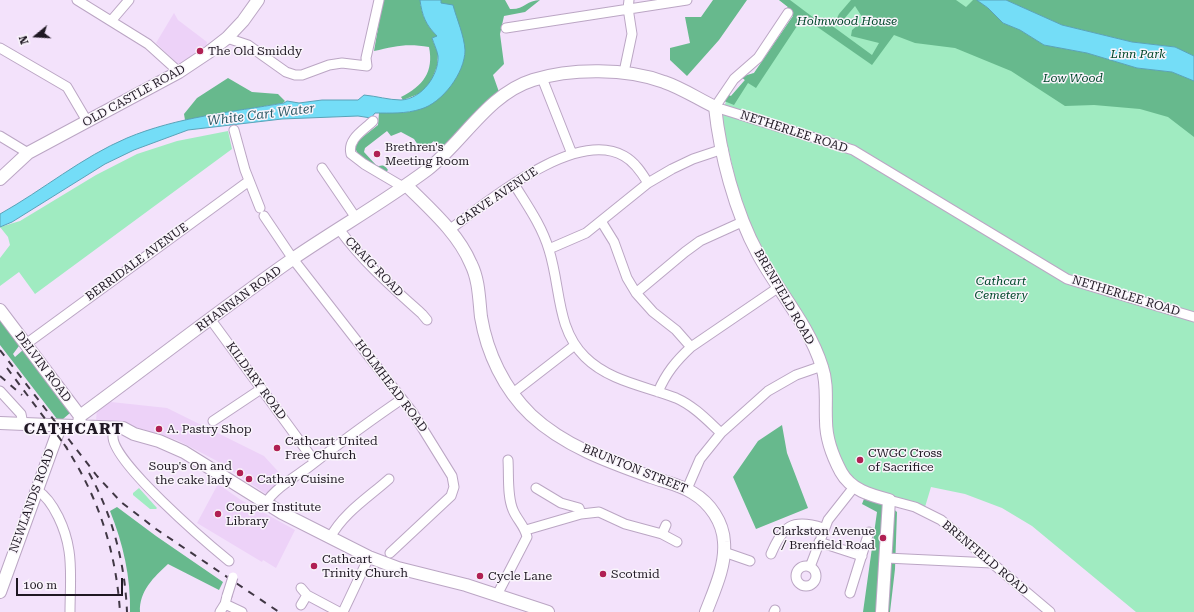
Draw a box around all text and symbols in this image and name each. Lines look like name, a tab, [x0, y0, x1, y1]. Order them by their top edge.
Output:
park label: Holmwood House	[797, 14, 897, 28]
north arrow	[16, 16, 56, 56]
text: N	[17, 34, 32, 46]
place label: The Old Smiddy	[208, 44, 302, 58]
marker: The Old Smiddy	[195, 46, 205, 56]
park label: Linn Park	[1110, 47, 1166, 61]
street label: OLD CASTLE ROAD	[80, 62, 188, 130]
park label: Low Wood	[1043, 71, 1103, 85]
water label: White Cart Water	[206, 101, 316, 129]
street label: NETHERLEE ROAD	[738, 108, 850, 156]
place label: Brethren's Meeting Room	[385, 140, 469, 168]
marker: Brethren's Meeting Room	[372, 149, 382, 159]
street label: GARVE AVENUE	[453, 164, 541, 230]
street label: BERRIDALE AVENUE	[83, 220, 191, 304]
street label: CRAIG ROAD	[342, 234, 406, 300]
street label: BRENFIELD ROAD	[751, 247, 817, 347]
street label: RHANNAN ROAD	[193, 263, 285, 335]
street label: NETHERLEE ROAD	[1070, 273, 1182, 319]
park label: Cathcart Cemetery	[974, 274, 1028, 302]
street label: DELVIN ROAD	[12, 329, 74, 405]
street label: HOLMHEAD ROAD	[352, 337, 430, 435]
street label: KILDARY ROAD	[223, 339, 289, 423]
district label: CATHCART	[24, 419, 124, 439]
place label: A. Pastry Shop	[167, 422, 252, 436]
marker: A. Pastry Shop	[154, 424, 164, 434]
place label: Cathcart United Free Church	[285, 434, 378, 462]
street label: BRUNTON STREET	[580, 441, 690, 497]
marker: Cathcart United Free Church	[272, 443, 282, 453]
place label: CWGC Cross of Sacrifice	[868, 446, 942, 474]
street label: NEWLANDS ROAD	[6, 447, 58, 555]
marker: CWGC Cross of Sacrifice	[855, 455, 865, 465]
place label: Soup's On and the cake lady	[149, 459, 232, 487]
marker: Soup's On and the cake lady	[235, 468, 245, 478]
place label: Cathay Cuisine	[257, 472, 344, 486]
marker: Cathay Cuisine	[244, 474, 254, 484]
place label: Couper Institute Library	[226, 500, 321, 528]
marker: Couper Institute Library	[213, 509, 223, 519]
street label: BRENFIELD ROAD	[939, 518, 1031, 598]
place label: Clarkston Avenue / Brenfield Road	[773, 524, 875, 552]
marker: Clarkston Avenue / Brenfield Road	[878, 533, 888, 543]
place label: Cathcart Trinity Church	[322, 552, 408, 580]
marker: Cathcart Trinity Church	[309, 561, 319, 571]
place label: Scotmid	[611, 567, 660, 581]
place label: Cycle Lane	[488, 569, 552, 583]
marker: Scotmid	[598, 569, 608, 579]
scale bar	[18, 570, 125, 596]
marker: Cycle Lane	[475, 571, 485, 581]
text: 100 m	[23, 578, 57, 592]

